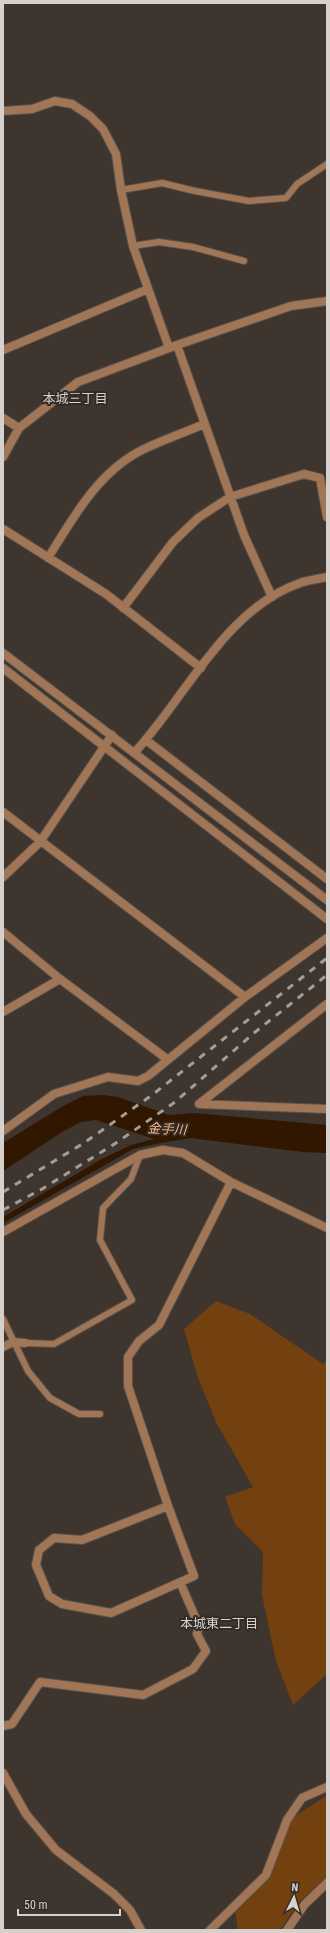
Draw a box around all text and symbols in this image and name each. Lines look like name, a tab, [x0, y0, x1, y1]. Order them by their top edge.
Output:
district label: 本城三丁目	[42, 391, 108, 406]
water label: 金手川	[147, 1120, 189, 1138]
district label: 本城東二丁目	[180, 1616, 258, 1631]
north arrow	[274, 1877, 314, 1917]
text: N	[291, 1881, 299, 1894]
scale bar	[18, 1891, 120, 1917]
text: 50 m	[24, 1898, 48, 1912]

